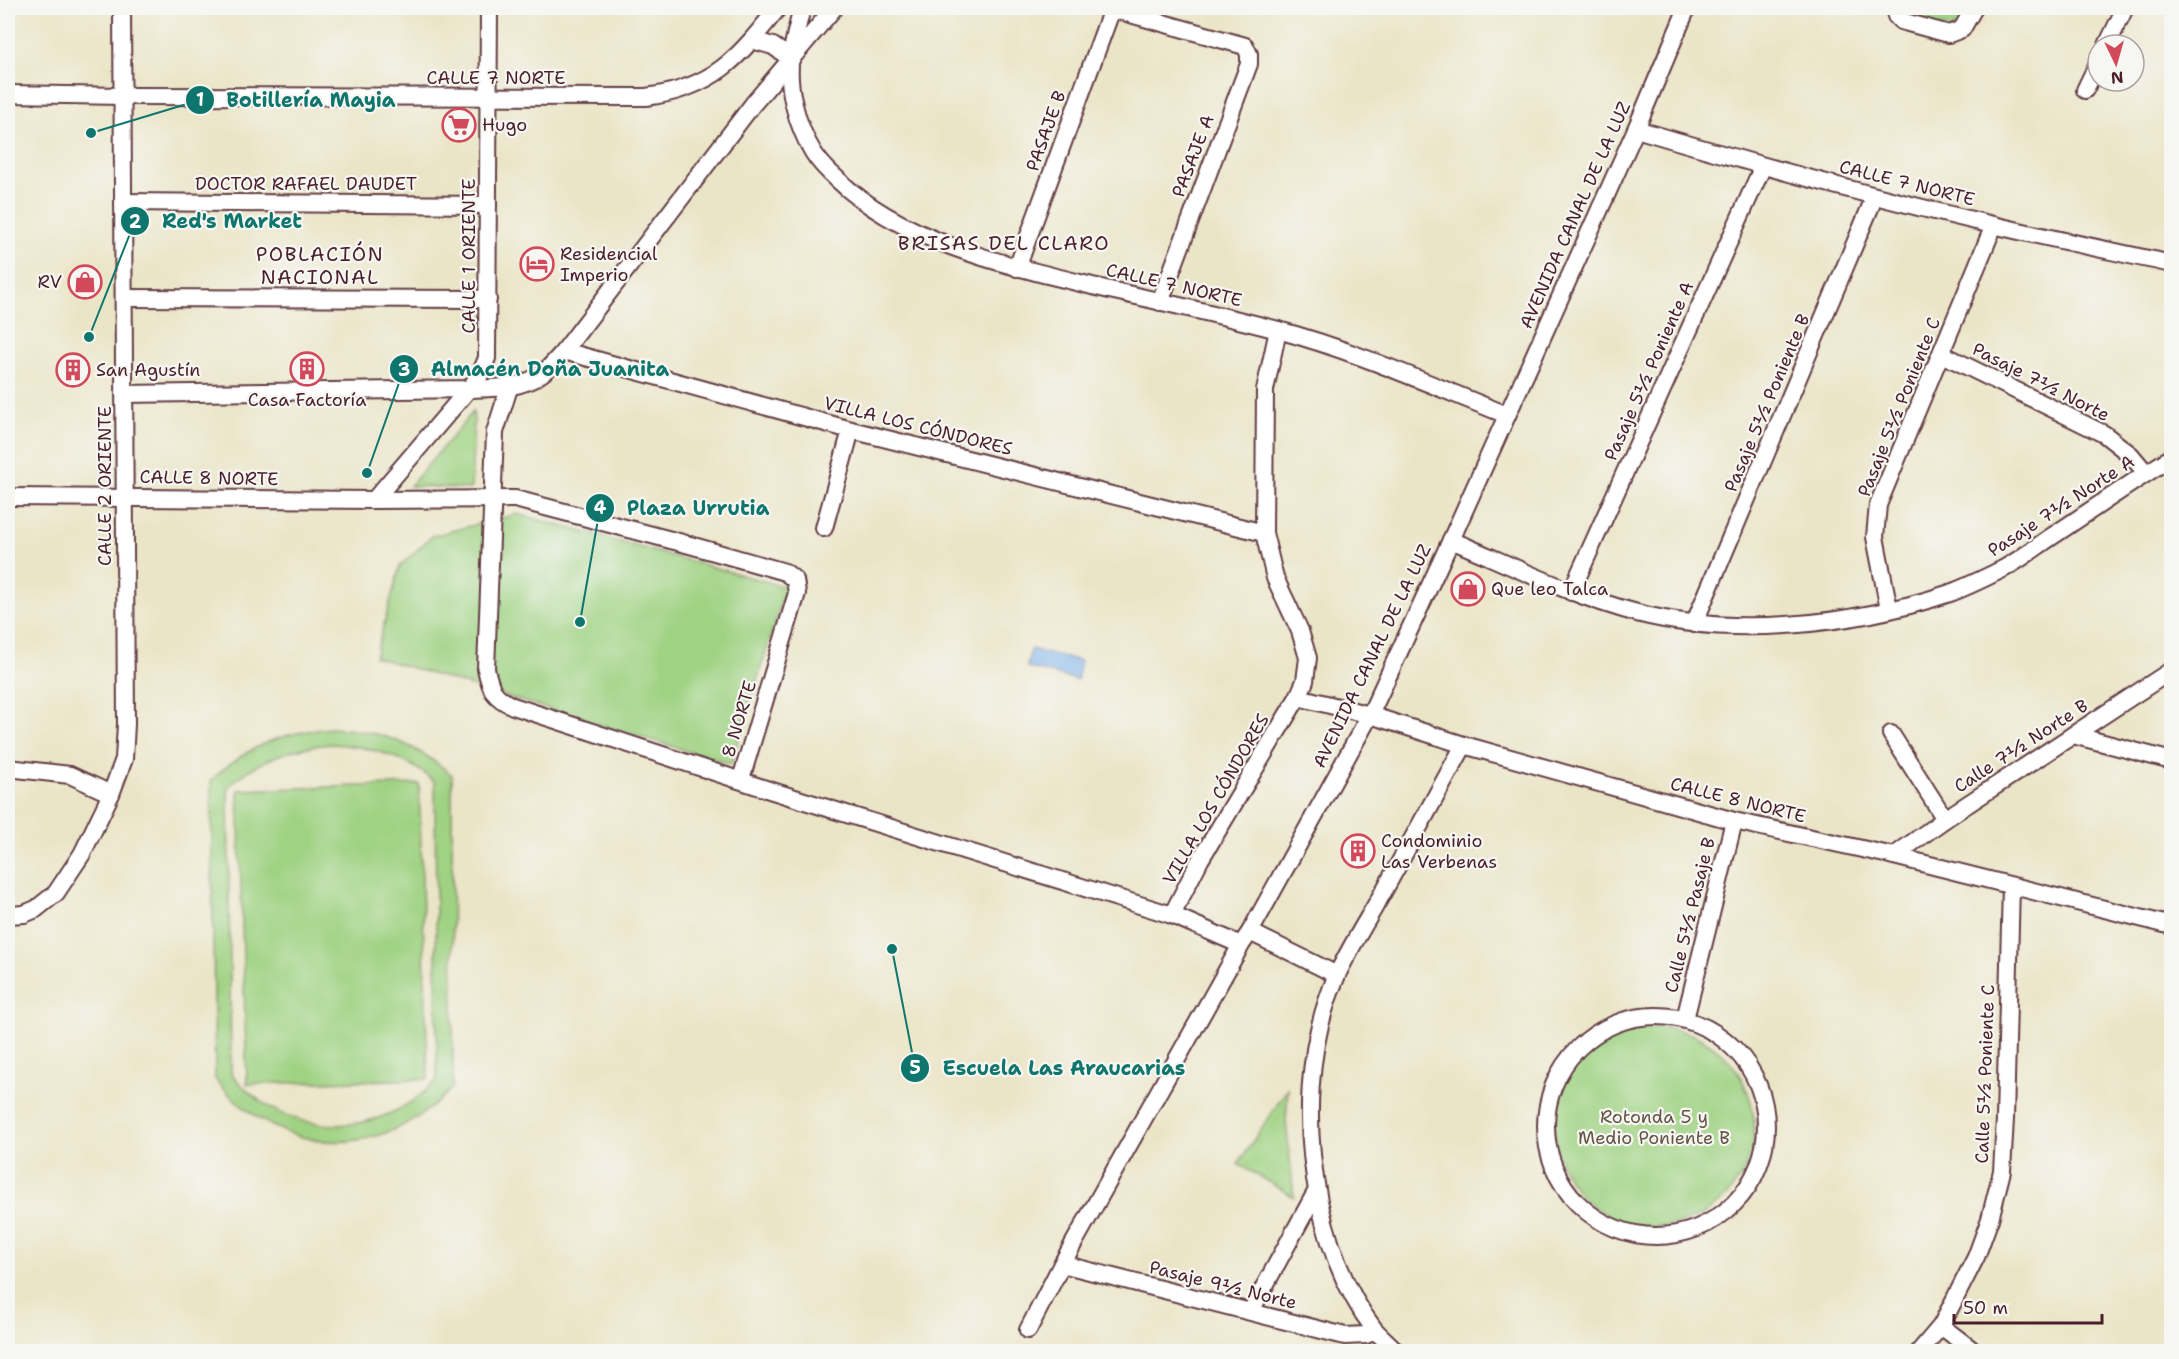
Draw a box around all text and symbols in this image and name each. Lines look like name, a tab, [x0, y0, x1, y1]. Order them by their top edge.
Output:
north arrow	[2086, 33, 2146, 93]
street label: CALLE 7 NORTE	[427, 66, 565, 90]
text: N	[2110, 66, 2124, 88]
callout: Botillería Mayia	[185, 81, 408, 119]
text: Botillería Mayia	[227, 87, 396, 113]
street label: PASAJE B	[1020, 87, 1072, 175]
text: 1	[196, 88, 204, 112]
street label: AVENIDA CANAL DE LA LUZ	[1514, 98, 1636, 332]
supermarket icon: Hugo	[441, 107, 477, 143]
street label: PASAJE A	[1166, 111, 1220, 201]
place label: Hugo	[482, 113, 527, 137]
street label: CALLE 7 NORTE	[1837, 155, 1977, 211]
street label: DOCTOR RAFAEL DAUDET	[195, 172, 417, 196]
street label: CALLE 1 ORIENTE	[457, 179, 481, 333]
callout: Red's Market	[120, 202, 314, 240]
text: Red's Market	[162, 208, 302, 234]
text: 2	[129, 210, 142, 234]
district label: BRISAS DEL CLARO	[898, 230, 1110, 256]
district label: POBLACIÓN NACIONAL	[256, 241, 384, 290]
place label: Residencial Imperio	[560, 242, 658, 287]
hotel icon: Residencial Imperio	[519, 246, 555, 282]
street label: CALLE 7 NORTE	[1104, 258, 1244, 312]
shop icon: RV	[67, 264, 103, 300]
place label: RV	[37, 270, 62, 294]
street label: Pasaje 5½ Poniente A	[1599, 278, 1699, 464]
street label: Pasaje 5½ Poniente B	[1719, 310, 1815, 496]
street label: Pasaje 5½ Poniente C	[1852, 314, 1946, 500]
street label: Pasaje 7½ Norte	[1968, 337, 2114, 427]
callout: Almacén Doña Juanita	[389, 350, 681, 388]
building icon: Casa Factoría	[289, 351, 325, 387]
building icon: San Agustín	[55, 352, 91, 388]
text: Almacén Doña Juanita	[431, 356, 670, 382]
place label: San Agustín	[96, 358, 200, 382]
text: 3	[398, 358, 410, 382]
place label: Casa Factoría	[248, 388, 366, 412]
street label: VILLA LOS CÓNDORES	[821, 391, 1015, 461]
street label: CALLE 2 ORIENTE	[93, 406, 117, 566]
street label: Pasaje 7½ Norte A	[1983, 450, 2139, 562]
street label: CALLE 8 NORTE	[139, 465, 279, 491]
callout: Plaza Urrutia	[585, 489, 782, 527]
text: Plaza Urrutia	[627, 495, 770, 521]
text: 4	[594, 496, 607, 520]
street label: AVENIDA CANAL DE LA LUZ	[1307, 540, 1437, 772]
shop icon: Que leo Talca	[1450, 571, 1486, 607]
place label: Que leo Talca	[1491, 577, 1608, 601]
street label: 8 NORTE	[716, 678, 762, 760]
street label: Calle 7½ Norte B	[1949, 694, 2093, 798]
street label: VILLA LOS CÓNDORES	[1157, 709, 1275, 889]
street label: CALLE 8 NORTE	[1668, 772, 1808, 828]
place label: Condominio Las Verbenas	[1381, 829, 1497, 874]
building icon: Condominio Las Verbenas	[1340, 833, 1376, 869]
street label: Calle 5½ Pasaje B	[1659, 835, 1721, 995]
street label: Calle 5½ Poniente C	[1970, 984, 2000, 1164]
callout: Escuela Las Araucarias	[900, 1049, 1197, 1087]
text: Escuela Las Araucarias	[943, 1055, 1185, 1081]
text: 5	[909, 1056, 921, 1080]
park label: Rotonda 5 y Medio Poniente B	[1578, 1105, 1730, 1150]
street label: Pasaje 9½ Norte	[1147, 1255, 1299, 1315]
scale bar	[1954, 1287, 2102, 1325]
text: 50 m	[1963, 1296, 2008, 1320]

